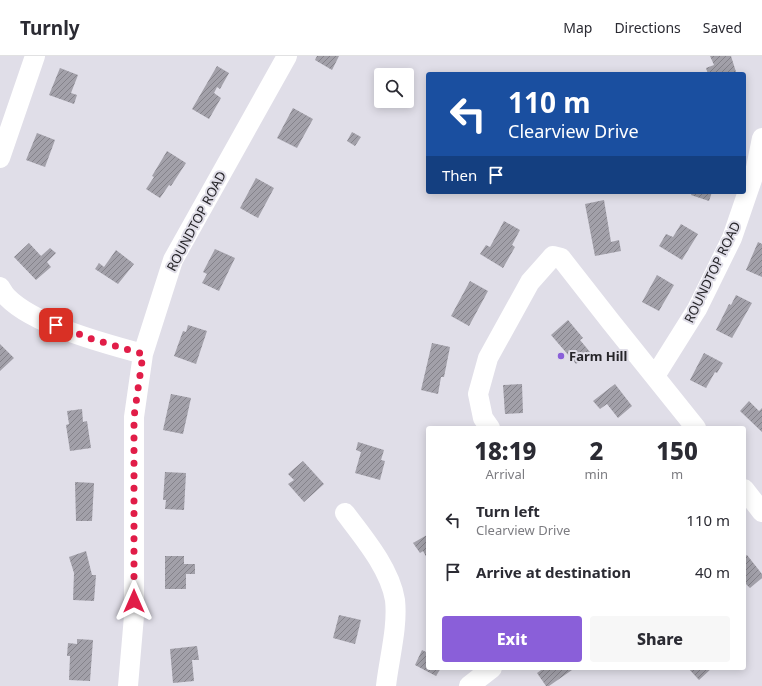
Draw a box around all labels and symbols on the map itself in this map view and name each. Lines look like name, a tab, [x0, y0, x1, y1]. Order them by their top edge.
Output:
street label: ROUNDTOP ROAD	[162, 168, 230, 274]
street label: ROUNDTOP ROAD	[680, 218, 744, 326]
pin	[39, 308, 73, 342]
place label: Farm Hill	[569, 347, 627, 365]
marker: Farm Hill	[556, 351, 566, 361]
position arrow	[113, 580, 155, 622]

